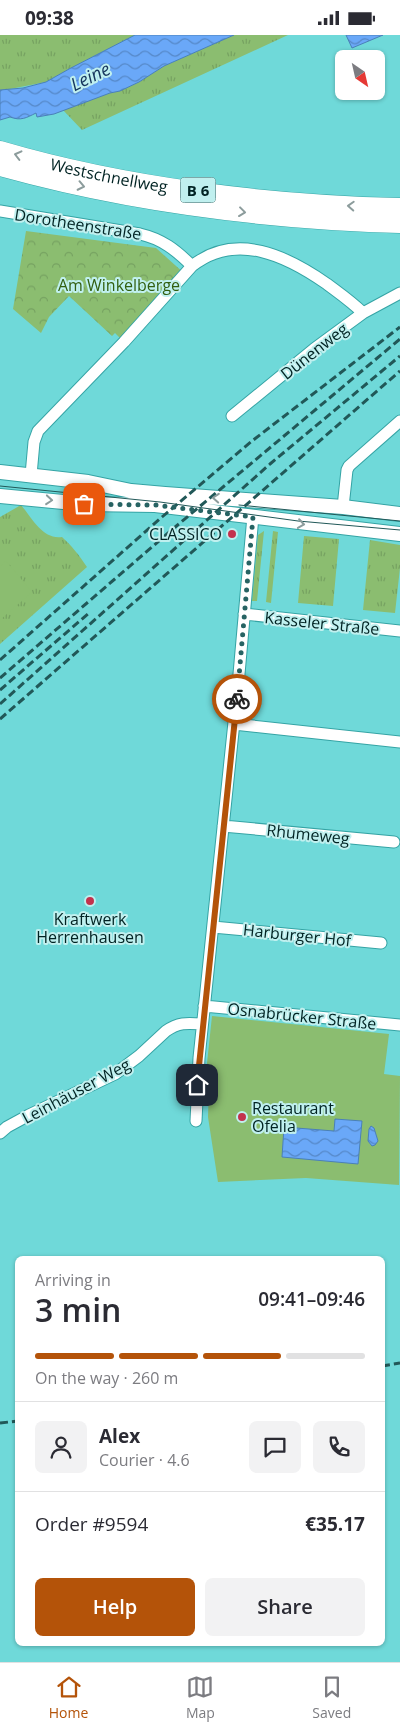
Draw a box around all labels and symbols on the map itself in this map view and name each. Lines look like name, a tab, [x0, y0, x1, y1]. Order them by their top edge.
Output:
north arrow	[335, 50, 385, 100]
water label: Leine	[66, 56, 114, 96]
one-way arrow	[14, 150, 23, 161]
street label: Westschnellweg	[48, 153, 170, 198]
road number: B 6	[180, 177, 216, 203]
one-way arrow	[77, 180, 86, 191]
one-way arrow	[347, 200, 355, 211]
street label: Dorotheenstraße	[13, 203, 143, 245]
one-way arrow	[238, 206, 246, 217]
park label: Am Winkelberge	[58, 274, 180, 296]
street label: Dünenweg	[276, 317, 353, 384]
pin	[63, 483, 105, 525]
one-way arrow	[212, 493, 220, 504]
one-way arrow	[45, 494, 53, 505]
one-way arrow	[297, 518, 306, 528]
place label: CLASSICO	[149, 523, 222, 545]
marker: CLASSICO	[226, 528, 238, 540]
street label: Kasseler Straße	[263, 606, 381, 640]
courier	[212, 674, 262, 724]
street label: Rhumeweg	[265, 819, 351, 849]
marker: Kraftwerk Herrenhausen	[84, 895, 96, 907]
place label: Kraftwerk Herrenhausen	[36, 908, 144, 948]
street label: Harburger Hof	[242, 918, 354, 952]
street label: Osnabrücker Straße	[227, 997, 378, 1035]
street label: Leinhäuser Weg	[18, 1053, 134, 1129]
pin	[176, 1064, 218, 1106]
place label: Restaurant Ofelia	[252, 1097, 334, 1137]
marker: Restaurant Ofelia	[236, 1111, 248, 1123]

